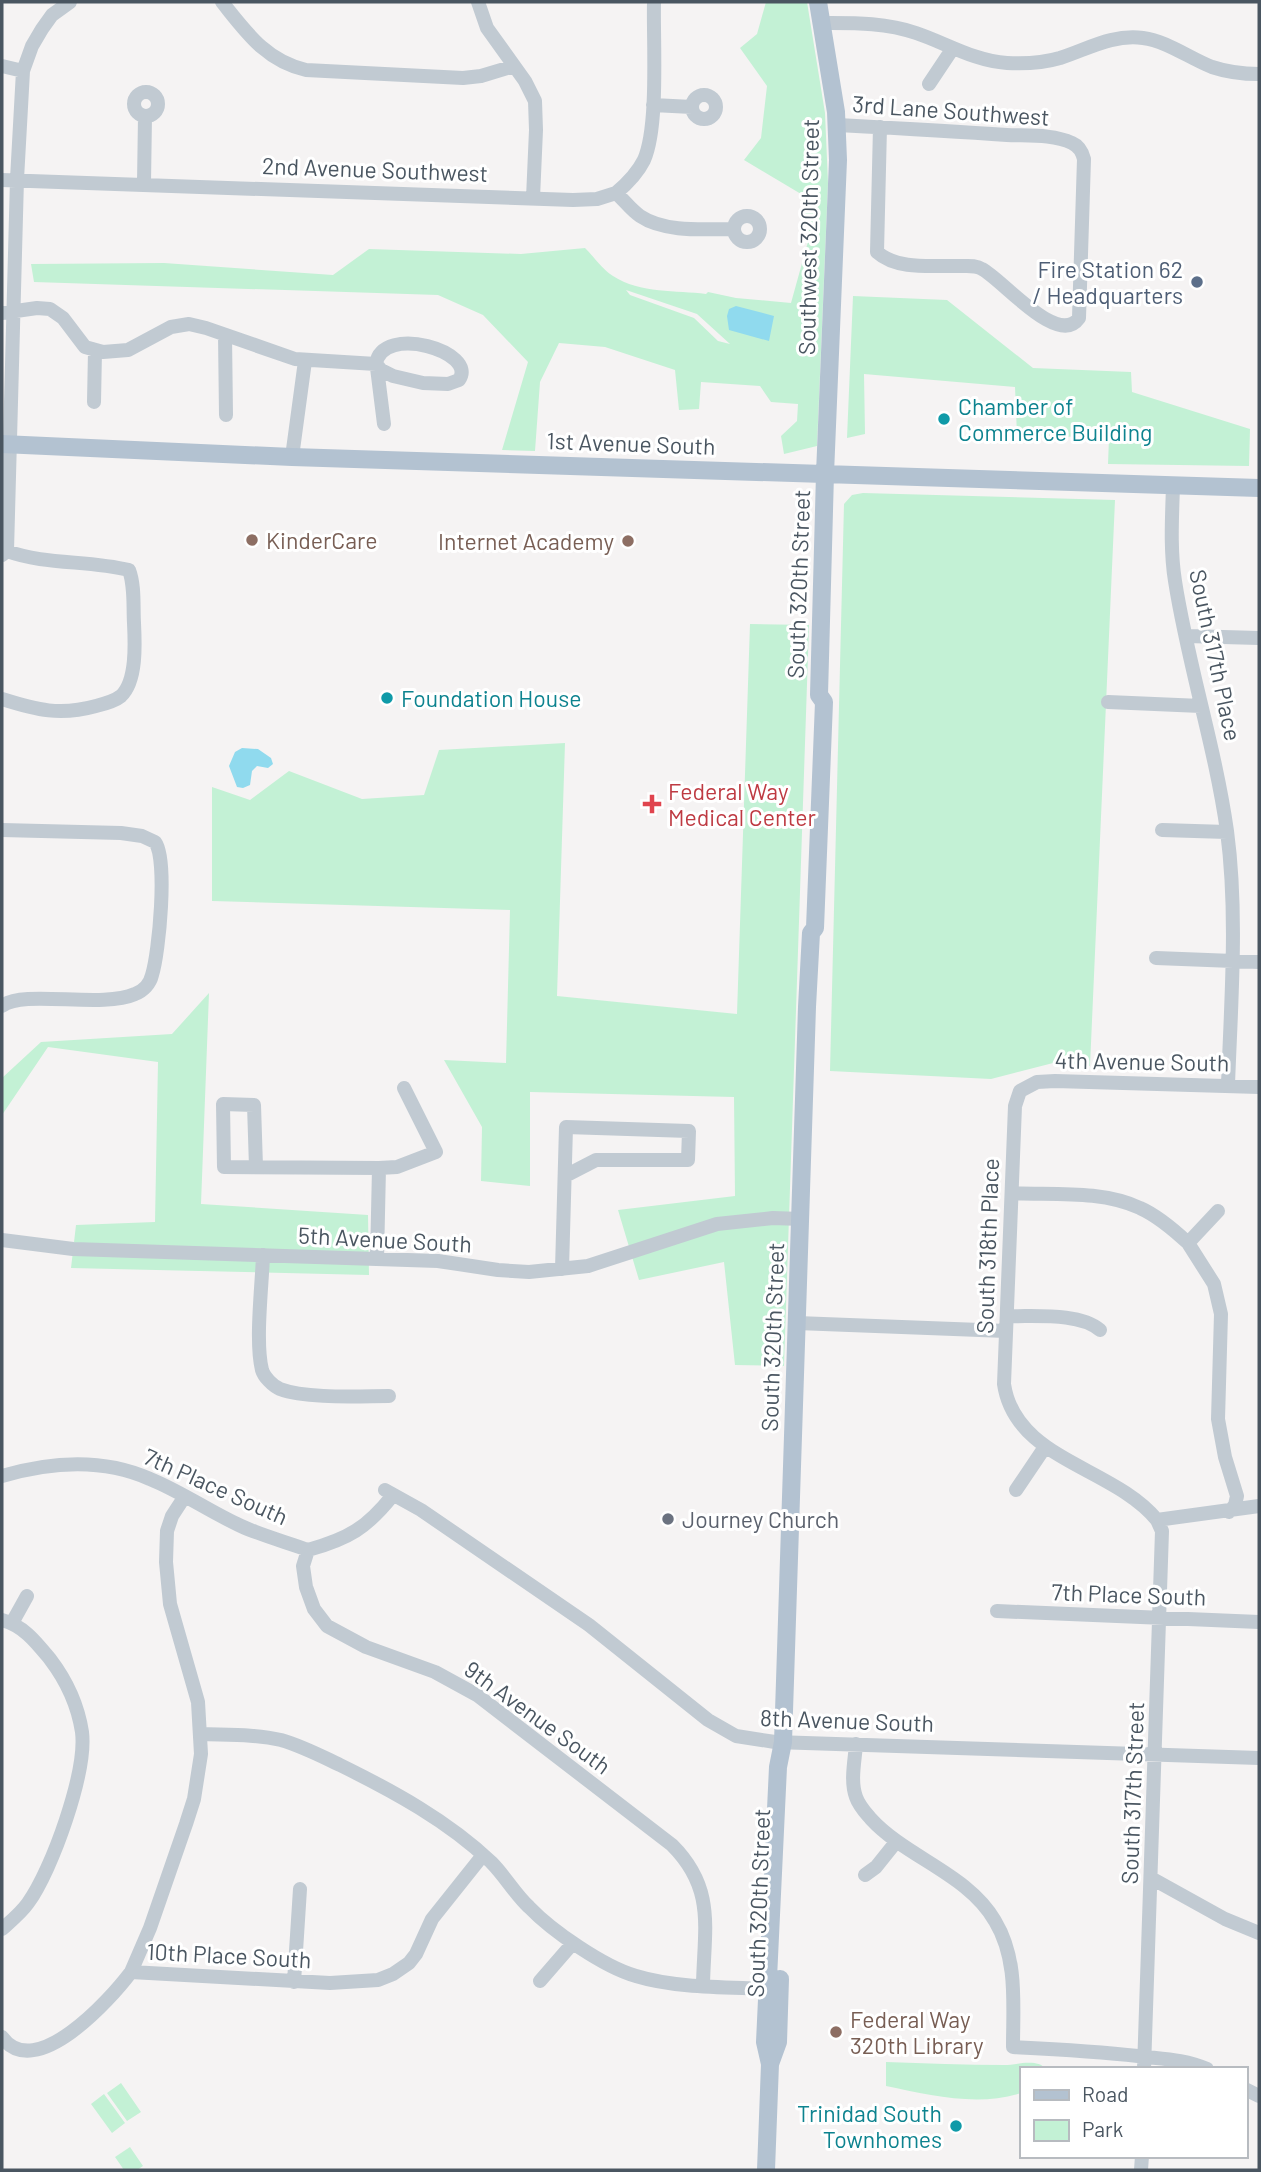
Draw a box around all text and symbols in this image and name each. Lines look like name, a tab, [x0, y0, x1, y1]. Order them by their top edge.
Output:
street label: 3rd Lane Southwest	[851, 89, 1051, 131]
street label: Southwest 320th Street	[792, 119, 824, 355]
street label: 2nd Avenue Southwest	[262, 151, 488, 187]
place label: Fire Station 62 / Headquarters	[1033, 255, 1183, 309]
marker: Fire Station 62 / Headquarters	[1189, 274, 1205, 290]
place label: Chamber of Commerce Building	[958, 392, 1152, 446]
marker: Chamber of Commerce Building	[936, 411, 952, 427]
street label: 1st Avenue South	[546, 426, 716, 460]
street label: South 320th Street	[781, 489, 815, 679]
place label: KinderCare	[266, 526, 377, 554]
place label: Internet Academy	[438, 527, 614, 555]
marker: KinderCare	[244, 532, 260, 548]
marker: Internet Academy	[620, 533, 636, 549]
street label: South 317th Place	[1184, 567, 1248, 743]
place label: Foundation House	[401, 684, 581, 712]
marker: Foundation House	[379, 690, 395, 706]
place label: Federal Way Medical Center	[668, 777, 817, 831]
marker: Federal Way Medical Center	[642, 794, 662, 814]
street label: 4th Avenue South	[1054, 1045, 1230, 1077]
street label: South 318th Place	[970, 1158, 1004, 1334]
street label: 5th Avenue South	[297, 1220, 473, 1258]
street label: South 320th Street	[755, 1242, 789, 1432]
street label: 7th Place South	[140, 1442, 292, 1530]
place label: Journey Church	[682, 1505, 839, 1533]
marker: Journey Church	[660, 1511, 676, 1527]
street label: 7th Place South	[1051, 1577, 1207, 1611]
street label: 9th Avenue South	[459, 1654, 617, 1780]
street label: South 317th Street	[1115, 1701, 1149, 1885]
street label: 8th Avenue South	[760, 1703, 934, 1737]
street label: South 320th Street	[741, 1808, 775, 1998]
street label: 10th Place South	[146, 1937, 312, 1973]
place label: Federal Way 320th Library	[850, 2005, 984, 2059]
marker: Federal Way 320th Library	[828, 2024, 844, 2040]
legend	[1020, 2067, 1247, 2158]
text: Road	[1082, 2081, 1128, 2106]
place label: Trinidad South Townhomes	[797, 2099, 942, 2153]
text: Park	[1082, 2116, 1123, 2141]
marker: Trinidad South Townhomes	[948, 2118, 964, 2134]

